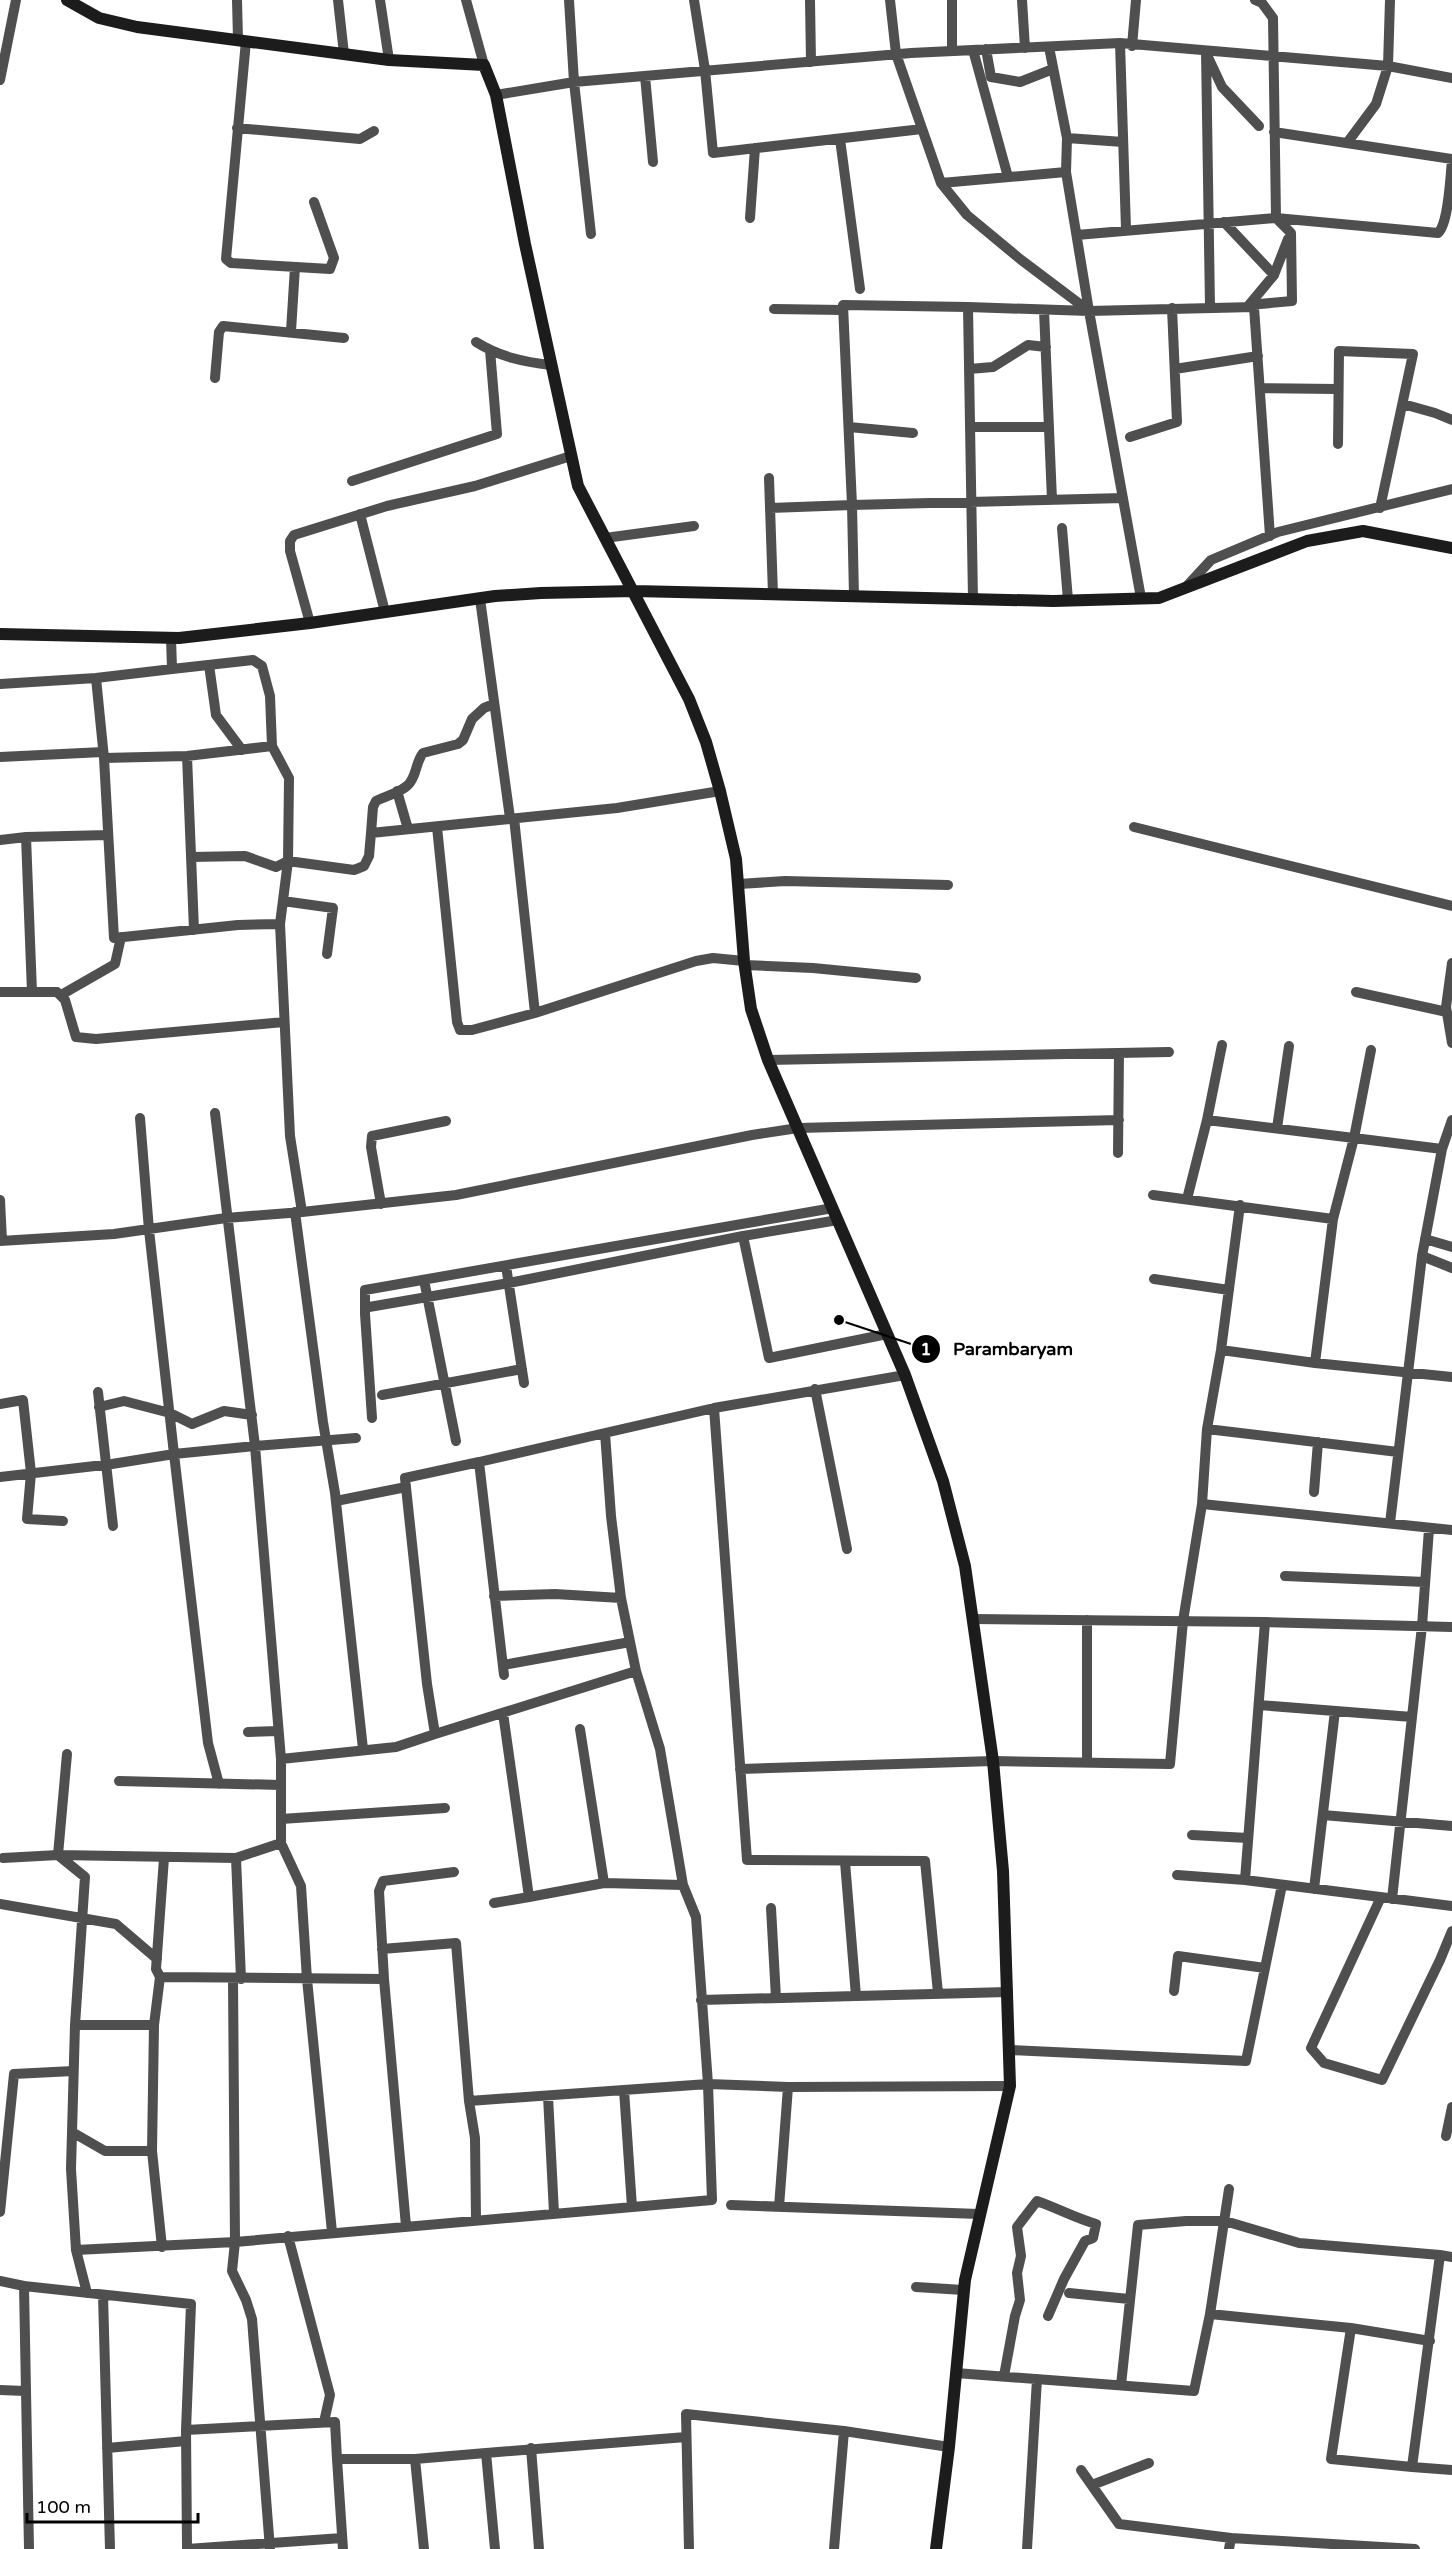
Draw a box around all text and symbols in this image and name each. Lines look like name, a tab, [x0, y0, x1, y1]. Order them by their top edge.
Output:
callout: Parambaryam	[911, 1331, 1084, 1367]
text: 1	[920, 1338, 932, 1360]
text: Parambaryam	[953, 1338, 1073, 1360]
scale bar	[27, 2486, 198, 2524]
text: 100 m	[36, 2496, 91, 2518]

